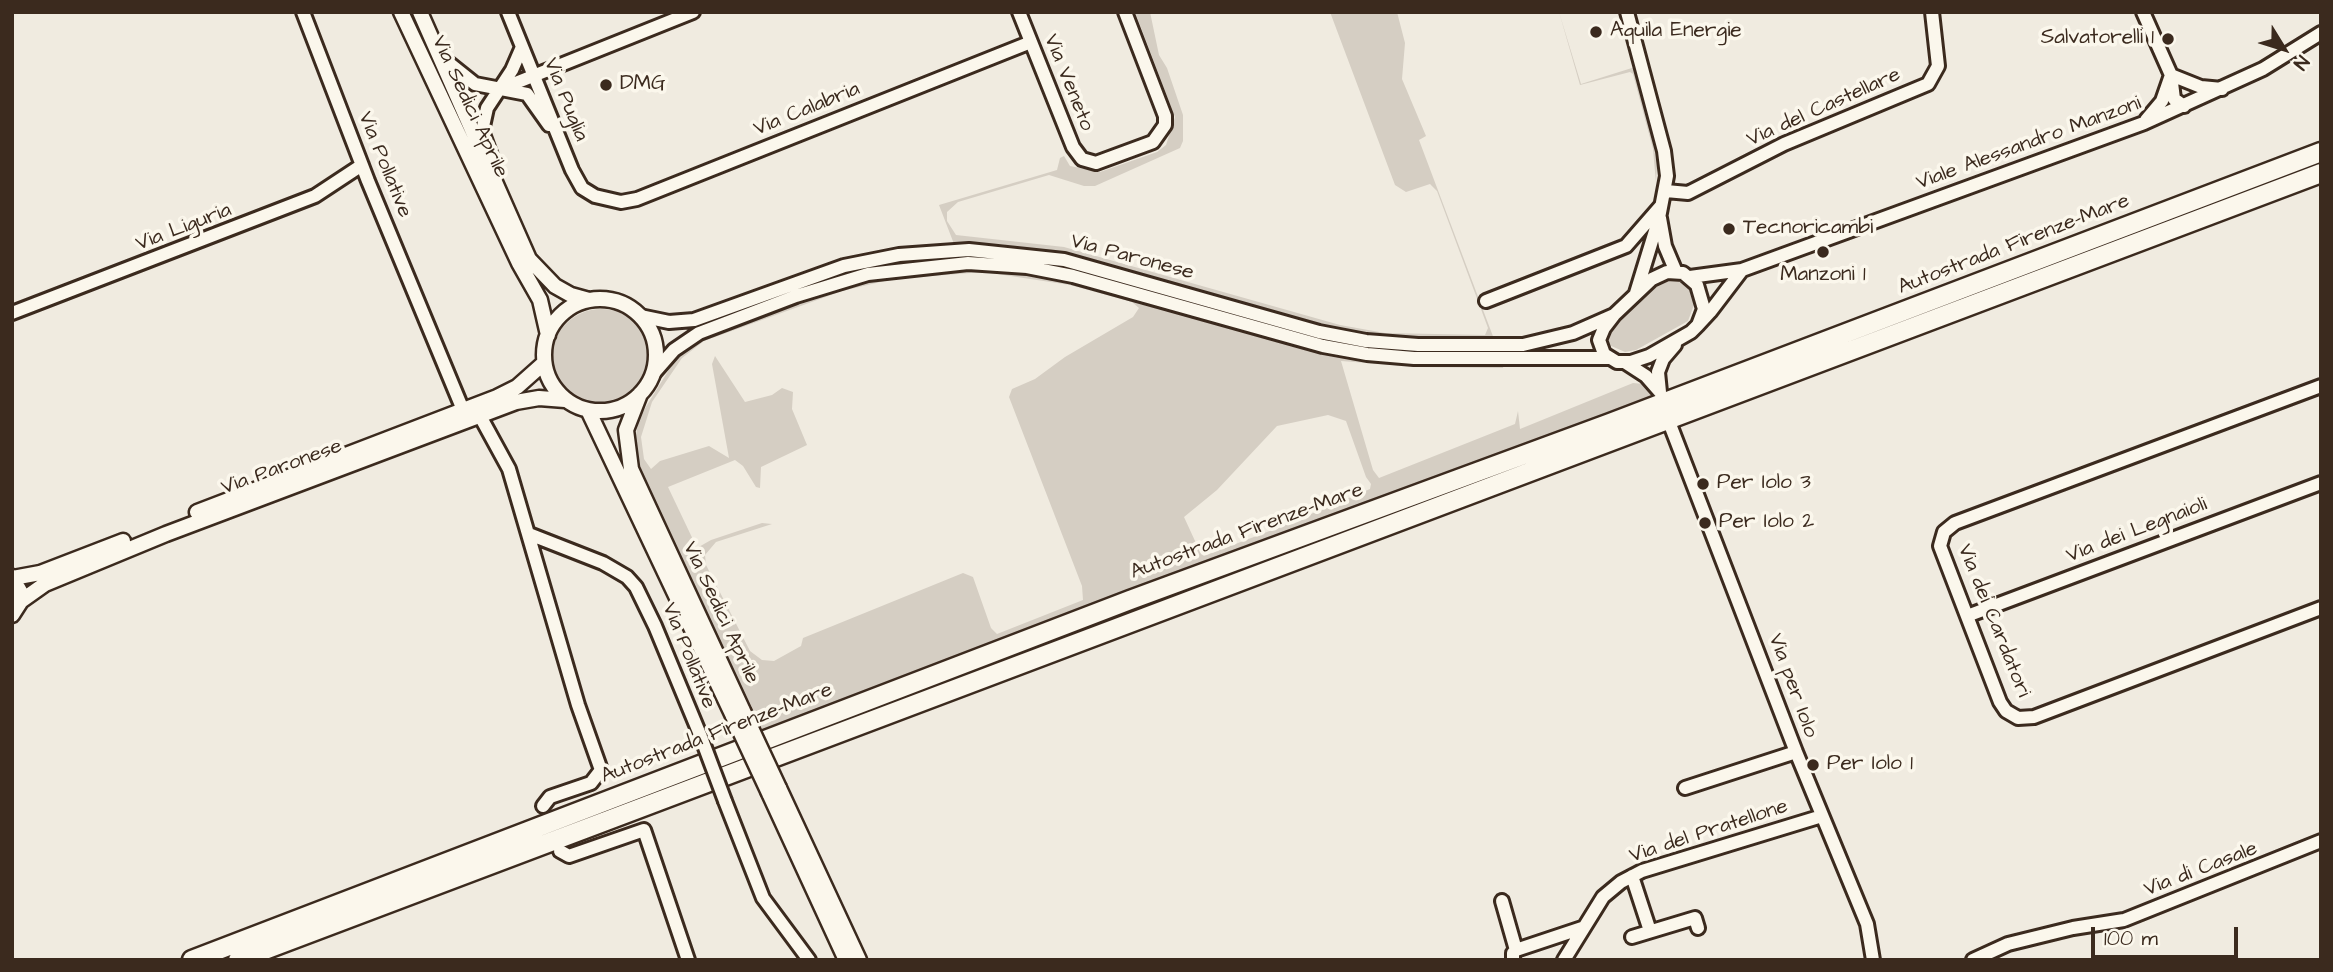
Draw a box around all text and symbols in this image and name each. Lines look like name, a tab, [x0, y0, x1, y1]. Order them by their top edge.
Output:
north arrow	[2249, 14, 2319, 84]
place label: Aquila Energie	[1610, 19, 1742, 45]
marker: Aquila Energie	[1588, 24, 1604, 40]
place label: Salvatorelli 1	[2041, 26, 2154, 52]
street label: Via Veneto	[1037, 31, 1099, 135]
marker: Salvatorelli 1	[2160, 31, 2176, 47]
street label: Via Sedici Aprile	[425, 32, 513, 182]
text: N	[2287, 49, 2315, 75]
street label: Via Puglia	[537, 55, 593, 145]
street label: Via del Castellare	[1743, 63, 1905, 153]
place label: DMG	[620, 72, 666, 98]
marker: DMG	[598, 77, 614, 93]
street label: Via Calabria	[750, 77, 864, 143]
street label: Viale Alessandro Manzoni	[1913, 92, 2145, 196]
street label: Via Pollative	[351, 108, 417, 222]
street label: Autostrada Firenze-Mare	[1895, 189, 2133, 301]
street label: Via Liguria	[133, 198, 235, 258]
place label: Tecnoricambi	[1743, 216, 1873, 242]
marker: Tecnoricambi	[1721, 221, 1737, 237]
street label: Via Paronese	[1068, 229, 1196, 287]
marker: Manzoni 1	[1815, 244, 1831, 260]
place label: Manzoni 1	[1780, 263, 1866, 289]
street label: Via Paronese	[218, 434, 346, 502]
place label: Per Iolo 3	[1717, 471, 1811, 497]
marker: Per Iolo 3	[1695, 476, 1711, 492]
street label: Autostrada Firenze-Mare	[1127, 478, 1367, 586]
street label: Via dei Legnaioli	[2063, 493, 2211, 569]
place label: Per Iolo 2	[1719, 510, 1814, 536]
marker: Per Iolo 2	[1697, 515, 1713, 531]
street label: Via Sedici Aprile	[676, 538, 764, 688]
street label: Via dei Cardatori	[1951, 541, 2035, 701]
street label: Via Pollative	[655, 599, 721, 713]
street label: Via per Iolo	[1762, 631, 1822, 741]
street label: Autostrada Firenze-Mare	[598, 678, 836, 790]
place label: Per Iolo 1	[1827, 752, 1913, 778]
marker: Per Iolo 1	[1805, 757, 1821, 773]
street label: Via del Pratellone	[1627, 795, 1791, 869]
street label: Via di Casale	[2141, 837, 2261, 903]
scale bar	[2095, 912, 2242, 956]
text: 100 m	[2104, 924, 2158, 953]

